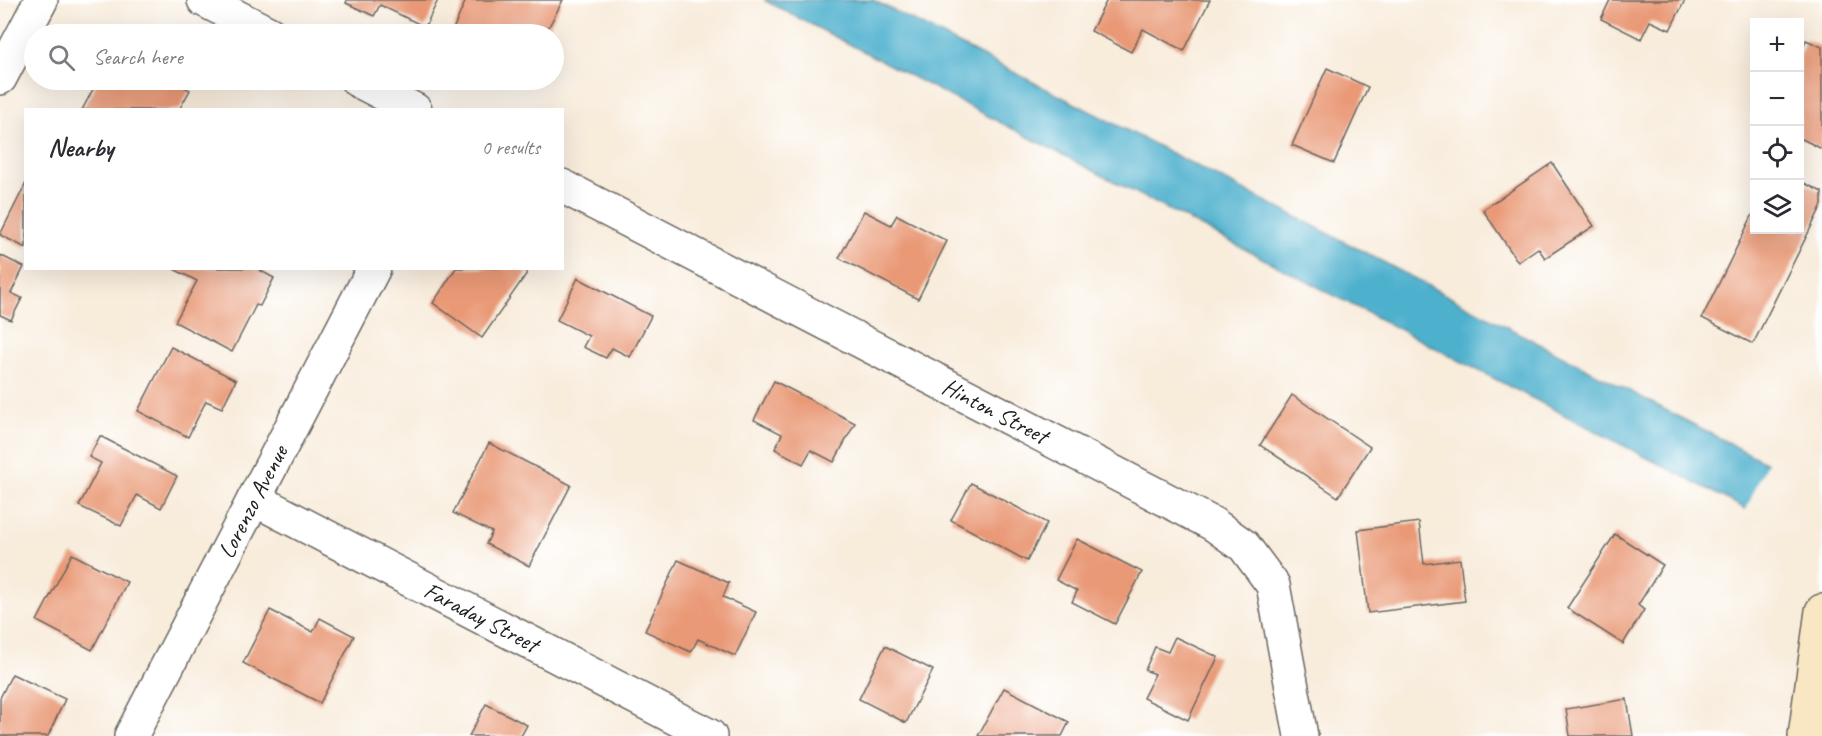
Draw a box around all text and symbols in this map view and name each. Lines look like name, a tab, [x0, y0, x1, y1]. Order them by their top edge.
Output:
map controls	[1750, 18, 1804, 234]
button: +	[1750, 18, 1804, 72]
search box	[24, 24, 564, 90]
icon: search	[45, 41, 78, 74]
text: Search here	[93, 43, 183, 71]
button: −	[1750, 72, 1804, 126]
button: locate	[1750, 126, 1804, 180]
text: Nearby	[48, 131, 113, 164]
text: 0 results	[481, 135, 540, 160]
button: layers	[1750, 180, 1804, 234]
street label: Hinton Street	[937, 371, 1056, 452]
street label: Lorenzo Avenue	[211, 438, 295, 563]
street label: Faraday Street	[419, 575, 546, 660]

